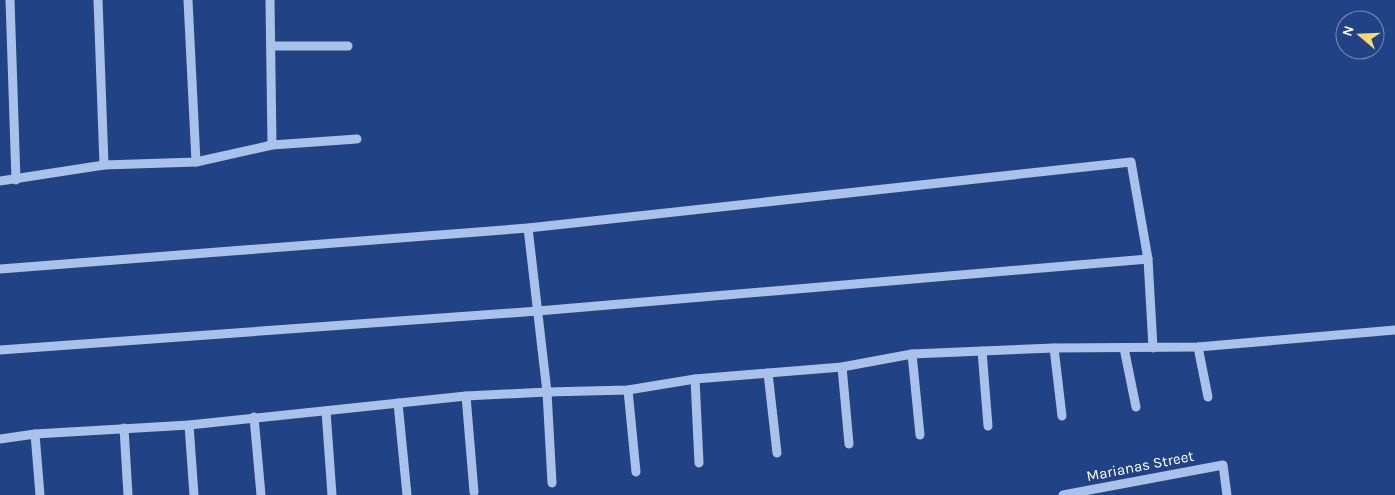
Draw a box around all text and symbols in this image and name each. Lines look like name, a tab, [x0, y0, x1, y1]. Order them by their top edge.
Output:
north arrow	[1335, 10, 1385, 60]
text: N	[1339, 23, 1358, 38]
street label: Marianas Street	[1085, 447, 1196, 485]

